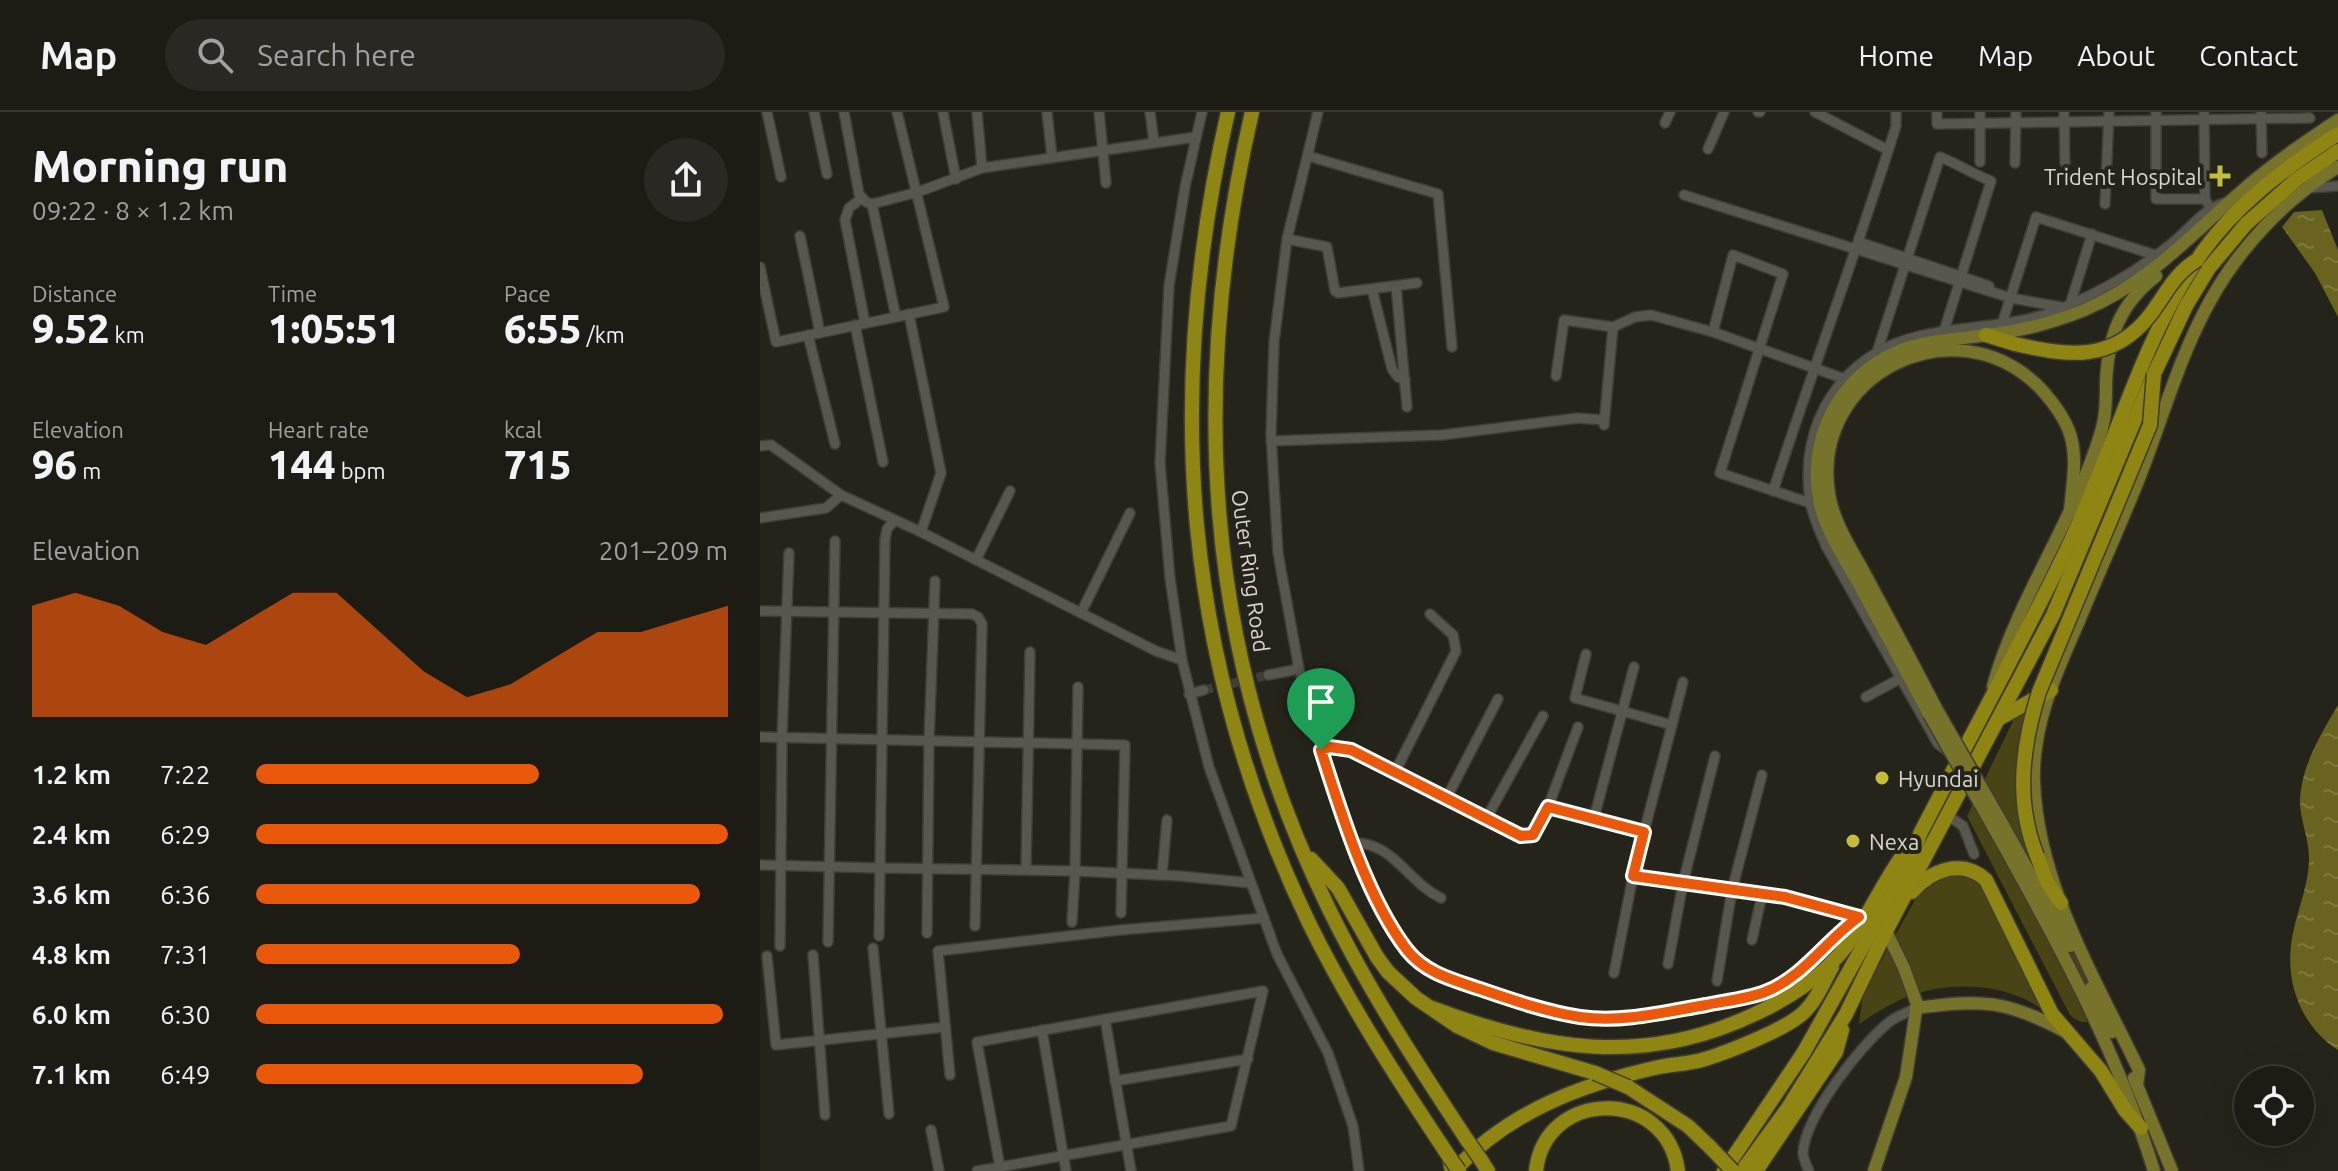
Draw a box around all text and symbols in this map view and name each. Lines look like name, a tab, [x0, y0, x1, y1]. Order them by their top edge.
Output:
search box	[165, 19, 725, 91]
icon: search	[193, 33, 237, 77]
text: Map	[40, 34, 117, 76]
text: Search here	[257, 38, 416, 72]
text: Home	[1859, 40, 1934, 71]
text: Map	[1978, 40, 2033, 71]
text: About	[2077, 40, 2155, 71]
text: Contact	[2199, 40, 2298, 71]
button: share	[644, 138, 728, 222]
text: Morning run	[32, 141, 288, 190]
place label: Trident Hospital	[2044, 164, 2202, 189]
marker: Trident Hospital	[2209, 165, 2231, 187]
text: 09:22 · 8 × 1.2 km	[32, 196, 234, 225]
text: Distance	[32, 281, 117, 306]
text: Time	[268, 281, 317, 306]
text: Pace	[504, 281, 551, 306]
text: 9.52	[32, 306, 110, 351]
text: 1:05:51	[268, 306, 400, 351]
text: 6:55	[504, 306, 582, 351]
text: km	[110, 322, 145, 347]
text: /km	[582, 322, 625, 347]
text: Elevation	[32, 417, 124, 442]
text: Heart rate	[268, 417, 369, 442]
text: kcal	[504, 417, 542, 442]
text: 96	[32, 442, 77, 487]
text: 144	[268, 442, 336, 487]
text: 715	[504, 442, 572, 487]
text: m	[77, 458, 101, 483]
text: bpm	[336, 458, 385, 483]
street label: Outer Ring Road	[1227, 488, 1275, 654]
text: Elevation	[32, 536, 140, 565]
text: 201–209 m	[599, 536, 728, 565]
pin	[1287, 668, 1355, 750]
icon: arrive	[1299, 680, 1343, 724]
text: 1.2 km	[32, 760, 111, 789]
text: 7:22	[160, 760, 210, 789]
place label: Hyundai	[1898, 766, 1979, 791]
marker: Hyundai	[1873, 769, 1891, 787]
text: 2.4 km	[32, 820, 111, 849]
text: 6:29	[160, 820, 210, 849]
place label: Nexa	[1869, 829, 1919, 854]
marker: Nexa	[1844, 832, 1862, 850]
text: 3.6 km	[32, 880, 111, 909]
text: 6:36	[160, 880, 210, 909]
text: 4.8 km	[32, 940, 111, 969]
text: 7:31	[160, 940, 210, 969]
text: 6.0 km	[32, 1000, 111, 1029]
text: 6:30	[160, 1000, 210, 1029]
text: 7.1 km	[32, 1060, 111, 1089]
text: 6:49	[160, 1060, 210, 1089]
map controls	[2234, 1066, 2314, 1146]
button: locate	[2234, 1066, 2314, 1146]

